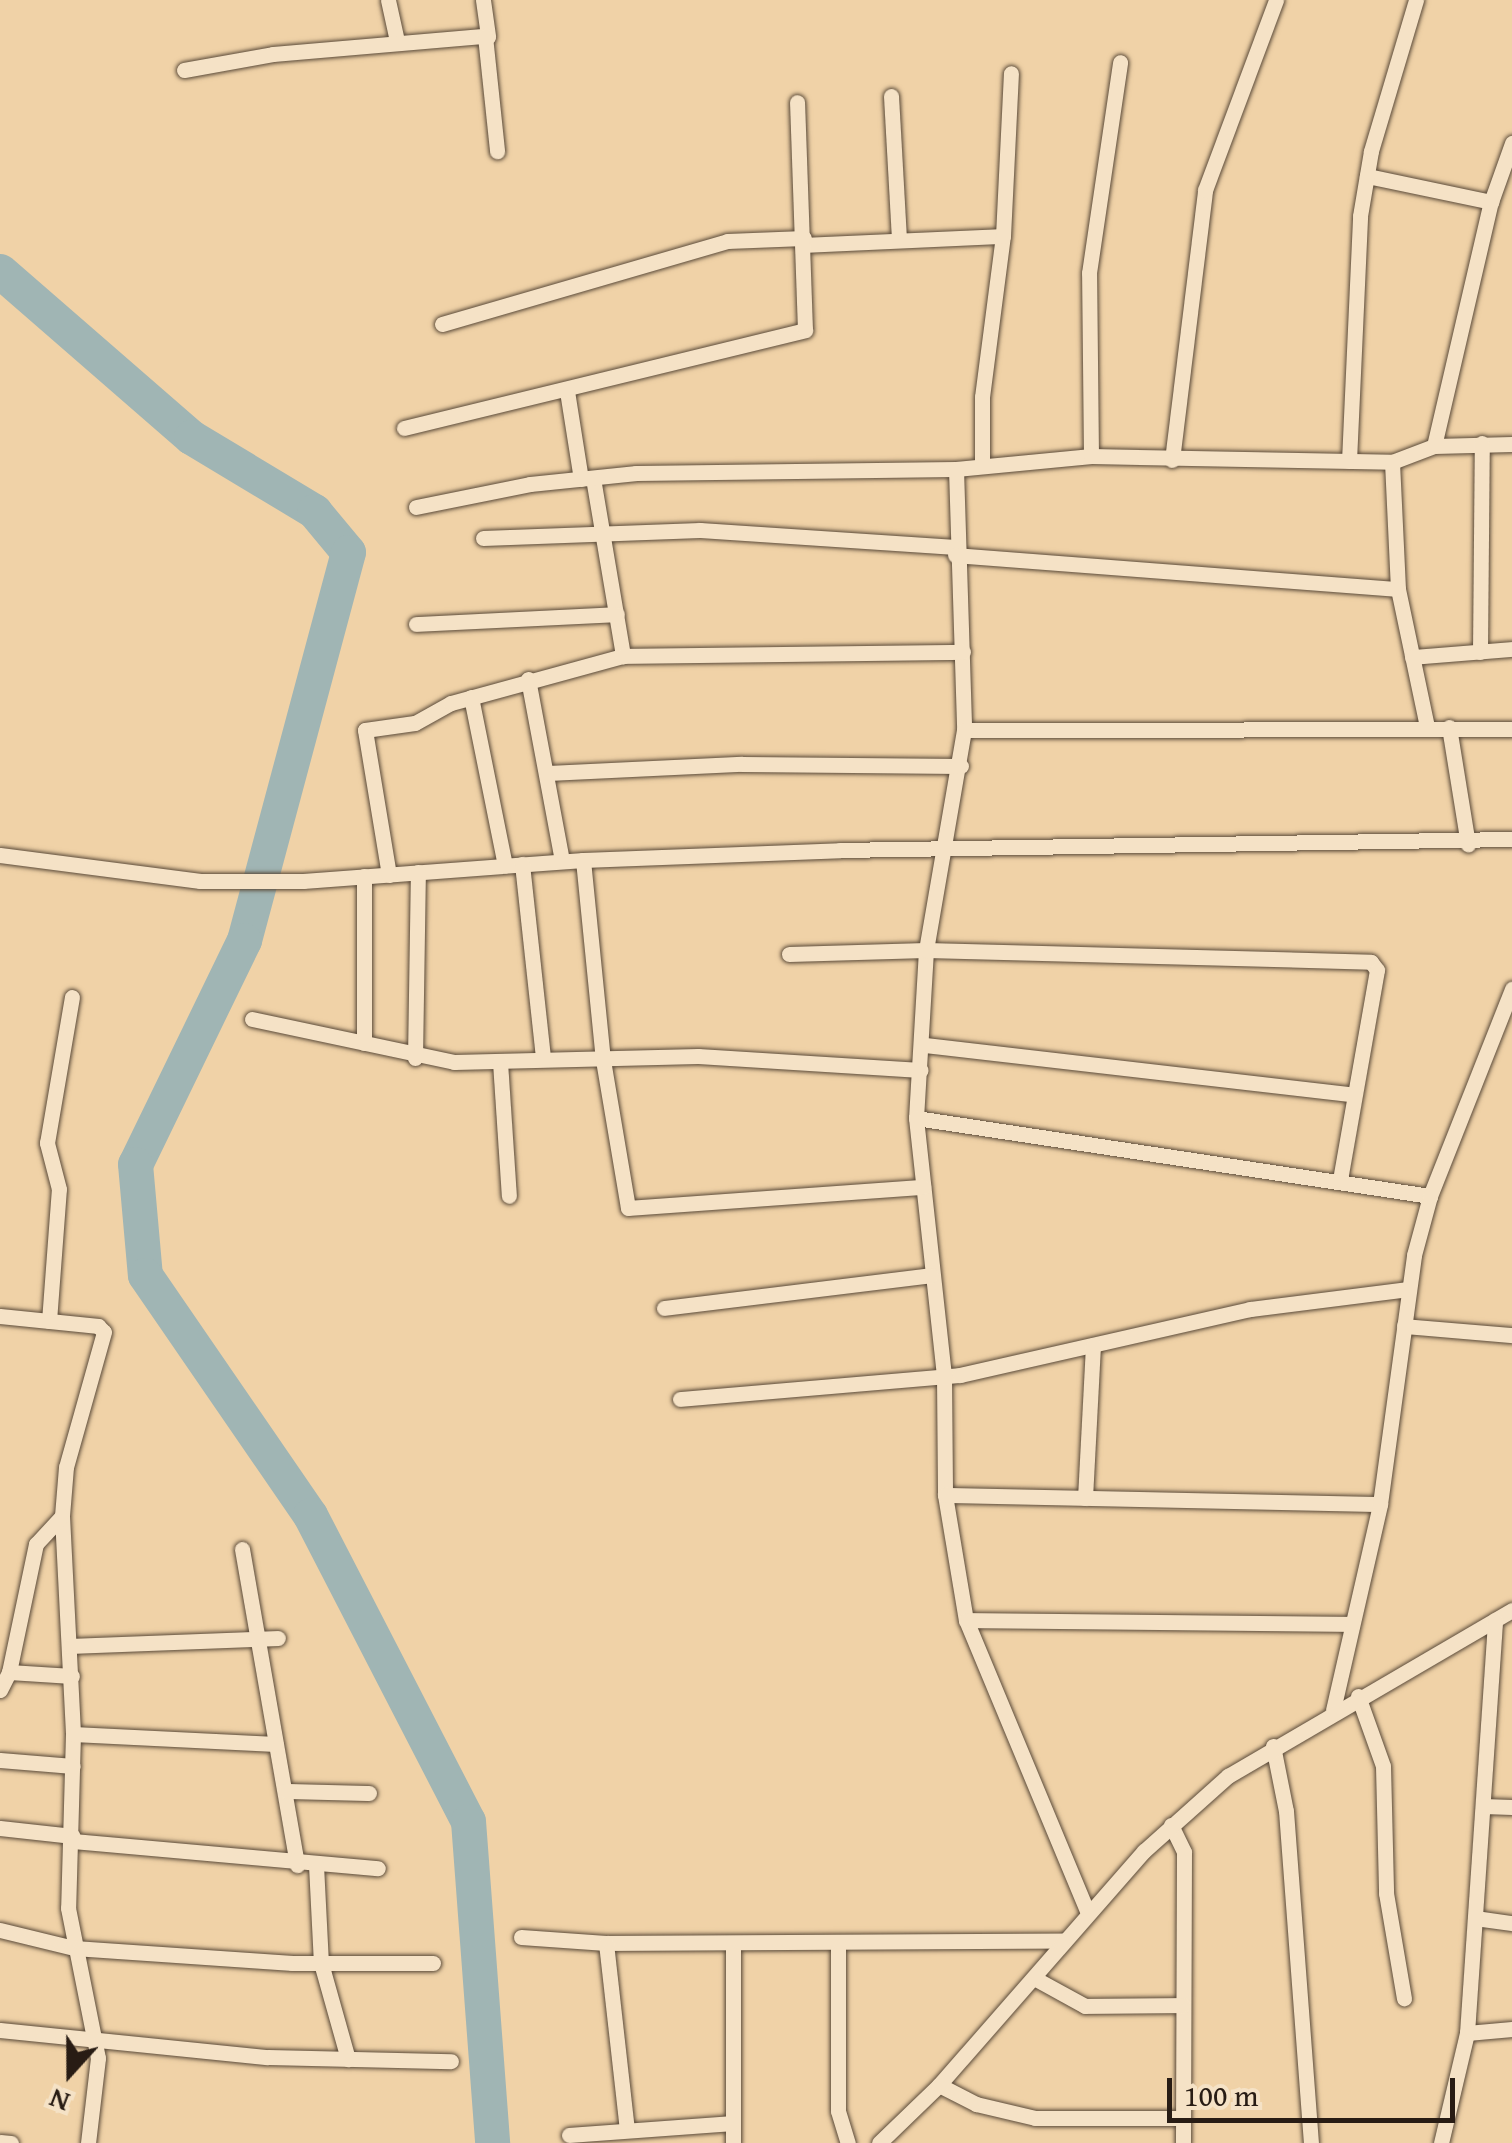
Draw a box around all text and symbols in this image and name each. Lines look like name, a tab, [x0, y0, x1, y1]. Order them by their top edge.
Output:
north arrow	[20, 2023, 120, 2123]
scale bar	[1172, 2058, 1460, 2120]
text: 100 m	[1184, 2073, 1258, 2117]
text: N	[43, 2079, 75, 2124]

